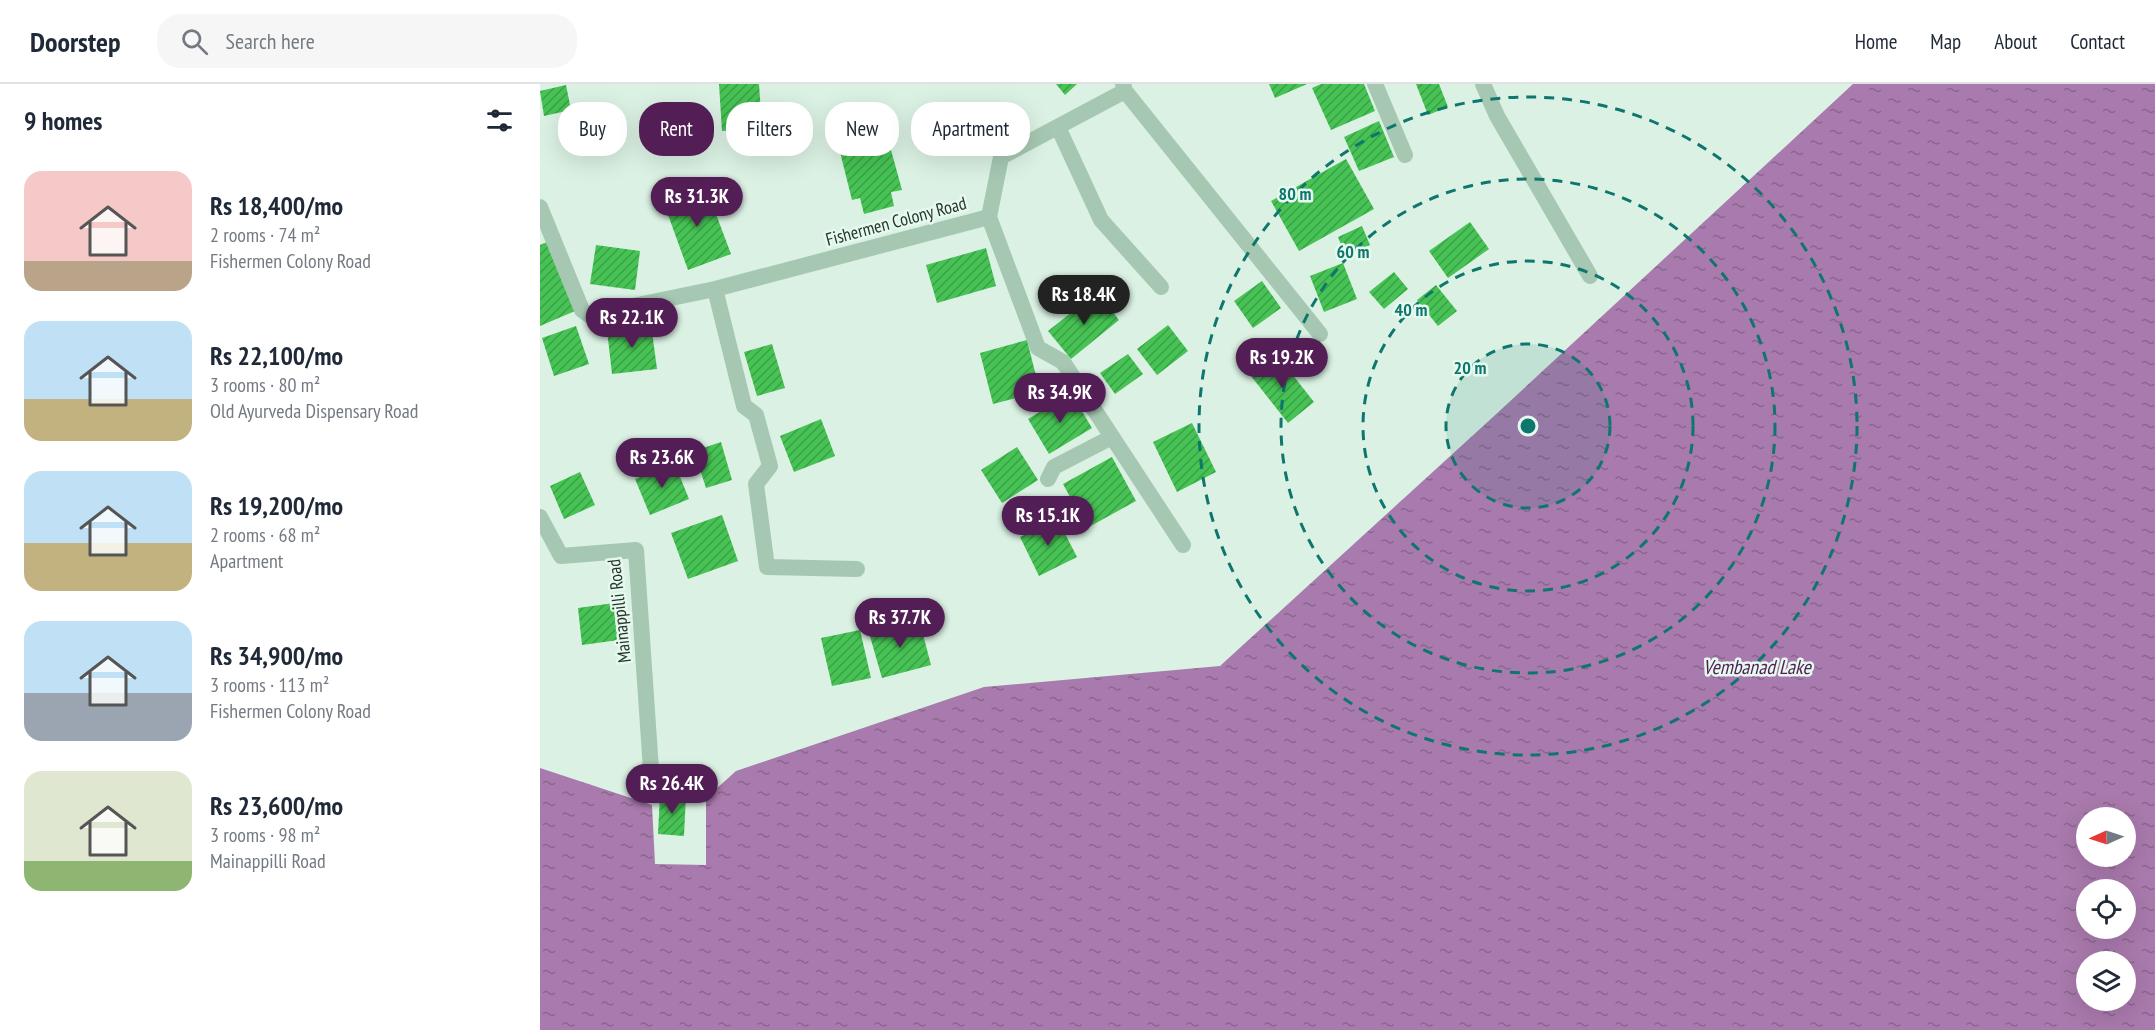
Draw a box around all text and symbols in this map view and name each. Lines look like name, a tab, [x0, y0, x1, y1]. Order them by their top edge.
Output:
search box	[157, 14, 577, 68]
text: Doorstep	[30, 23, 121, 60]
icon: search	[178, 25, 211, 58]
text: Search here	[226, 27, 315, 55]
text: Home	[1855, 28, 1897, 55]
text: Map	[1930, 28, 1961, 55]
text: About	[1994, 28, 2037, 55]
text: Contact	[2070, 28, 2125, 55]
chip: Buy	[558, 102, 627, 156]
chip: Rent	[639, 102, 714, 156]
chip: Filters	[726, 102, 813, 156]
chip: New	[825, 102, 899, 156]
chip: Apartment	[911, 102, 1030, 156]
text: 9 homes	[24, 104, 102, 137]
icon: filters	[483, 104, 516, 137]
pin: Rs 31.3K	[635, 177, 759, 228]
text: 80 m	[1279, 182, 1311, 205]
text: Rs 31.3K	[665, 183, 729, 209]
text: Rs 18,400/mo	[210, 189, 343, 222]
street label: Fishermen Colony Road	[823, 191, 969, 251]
icon: home	[72, 195, 144, 267]
text: 2 rooms · 74 m²	[210, 222, 320, 248]
text: 60 m	[1337, 240, 1369, 263]
text: Fishermen Colony Road	[210, 248, 371, 274]
pin: Rs 18.4K	[1022, 275, 1146, 326]
text: Rs 18.4K	[1052, 281, 1116, 307]
pin: Rs 22.1K	[570, 298, 694, 349]
text: 40 m	[1395, 298, 1427, 321]
text: Rs 22.1K	[600, 304, 664, 330]
pin: Rs 19.2K	[1220, 338, 1344, 389]
text: Rs 22,100/mo	[210, 339, 343, 372]
text: Rs 19.2K	[1250, 344, 1314, 370]
icon: home	[72, 345, 144, 417]
text: 20 m	[1454, 356, 1486, 379]
text: 3 rooms · 80 m²	[210, 372, 320, 398]
pin: Rs 34.9K	[998, 373, 1122, 424]
text: Rs 34.9K	[1028, 379, 1092, 405]
text: Old Ayurveda Dispensary Road	[210, 398, 418, 424]
centre of rings	[1518, 416, 1538, 436]
pin: Rs 23.6K	[600, 438, 724, 489]
text: Rs 23.6K	[630, 444, 694, 470]
text: Rs 19,200/mo	[210, 489, 343, 522]
icon: home	[72, 495, 144, 567]
pin: Rs 15.1K	[986, 496, 1110, 547]
text: Rs 15.1K	[1016, 502, 1080, 528]
text: 2 rooms · 68 m²	[210, 522, 320, 548]
text: Apartment	[210, 548, 283, 574]
street label: Mainappilli Road	[602, 558, 636, 664]
pin: Rs 37.7K	[838, 598, 962, 649]
text: Rs 37.7K	[869, 604, 931, 630]
text: Rs 34,900/mo	[210, 639, 343, 672]
icon: home	[72, 645, 144, 717]
water label: Vembanad Lake	[1703, 654, 1813, 680]
text: 3 rooms · 113 m²	[210, 672, 329, 698]
text: Fishermen Colony Road	[210, 698, 371, 724]
pin: Rs 26.4K	[610, 764, 734, 815]
text: Rs 26.4K	[640, 770, 704, 796]
text: Rs 23,600/mo	[210, 789, 343, 822]
icon: home	[72, 795, 144, 867]
north arrow	[2076, 807, 2136, 867]
map controls	[2076, 807, 2136, 1011]
text: 3 rooms · 98 m²	[210, 822, 320, 848]
text: Mainappilli Road	[210, 848, 326, 874]
button: locate	[2076, 879, 2136, 939]
button: layers	[2076, 951, 2136, 1011]

